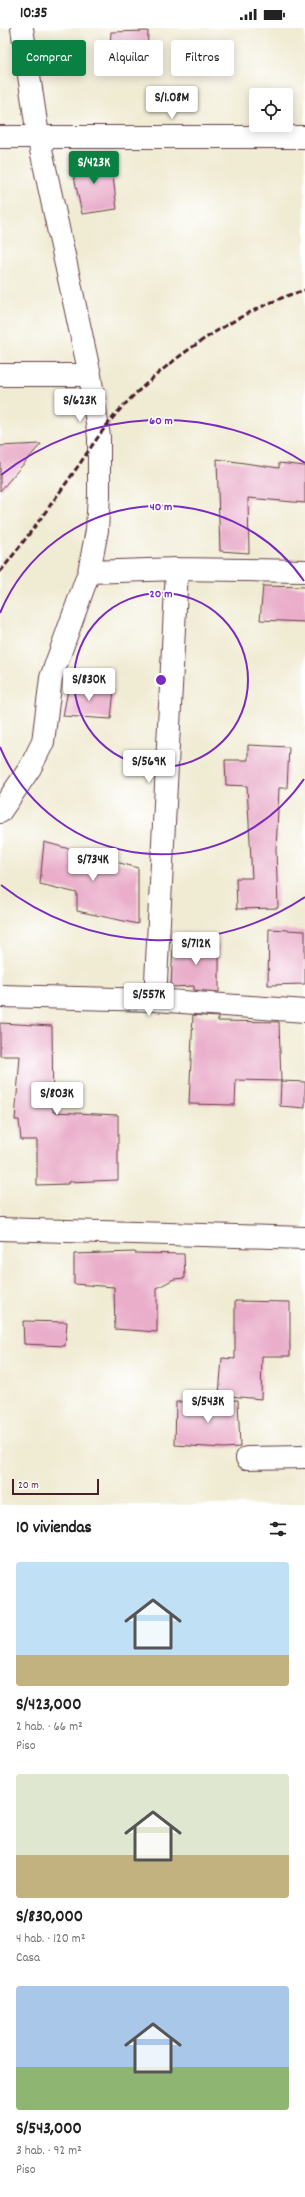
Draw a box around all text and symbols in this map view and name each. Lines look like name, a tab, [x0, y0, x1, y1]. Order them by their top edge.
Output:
text: 10:35	[20, 3, 48, 25]
chip: Comprar	[12, 40, 86, 76]
chip: Alquilar	[94, 40, 163, 76]
chip: Filtros	[171, 40, 234, 76]
pin: S/1.08M	[135, 86, 209, 120]
map controls	[249, 88, 293, 132]
button: locate	[249, 88, 293, 132]
text: S/1.08M	[155, 89, 189, 108]
pin: S/423K	[61, 151, 127, 185]
text: S/423K	[78, 154, 110, 173]
pin: S/623K	[47, 389, 113, 423]
text: S/623K	[63, 392, 97, 411]
text: 60 m	[149, 413, 173, 430]
text: 40 m	[150, 499, 172, 516]
text: 20 m	[150, 586, 172, 603]
pin: S/830K	[56, 668, 122, 702]
text: S/830K	[72, 671, 106, 690]
centre of rings	[154, 673, 168, 687]
pin: S/569K	[116, 750, 182, 784]
text: S/569K	[132, 753, 166, 772]
pin: S/734K	[60, 848, 126, 882]
text: S/734K	[77, 851, 109, 870]
pin: S/712K	[163, 932, 229, 966]
text: S/712K	[182, 935, 210, 954]
pin: S/557K	[116, 983, 182, 1017]
text: S/557K	[133, 986, 165, 1005]
pin: S/803K	[24, 1082, 90, 1116]
text: S/803K	[40, 1085, 74, 1104]
pin: S/543K	[175, 1390, 241, 1424]
text: S/543K	[192, 1393, 224, 1412]
scale bar	[12, 1477, 99, 1496]
text: 20 m	[18, 1478, 39, 1494]
text: 10 viviendas	[16, 1517, 92, 1541]
icon: filters	[267, 1518, 289, 1540]
icon: home	[117, 1588, 189, 1660]
text: S/423,000	[16, 1694, 81, 1718]
text: 2 hab. · 66 m²	[16, 1718, 83, 1737]
text: Piso	[16, 1737, 36, 1756]
icon: home	[117, 1800, 189, 1872]
text: S/830,000	[16, 1906, 83, 1930]
text: 4 hab. · 120 m²	[16, 1930, 85, 1949]
text: Casa	[16, 1949, 40, 1968]
icon: home	[117, 2012, 189, 2084]
text: S/543,000	[16, 2118, 82, 2142]
text: 3 hab. · 92 m²	[16, 2142, 82, 2161]
text: Piso	[16, 2161, 36, 2180]

